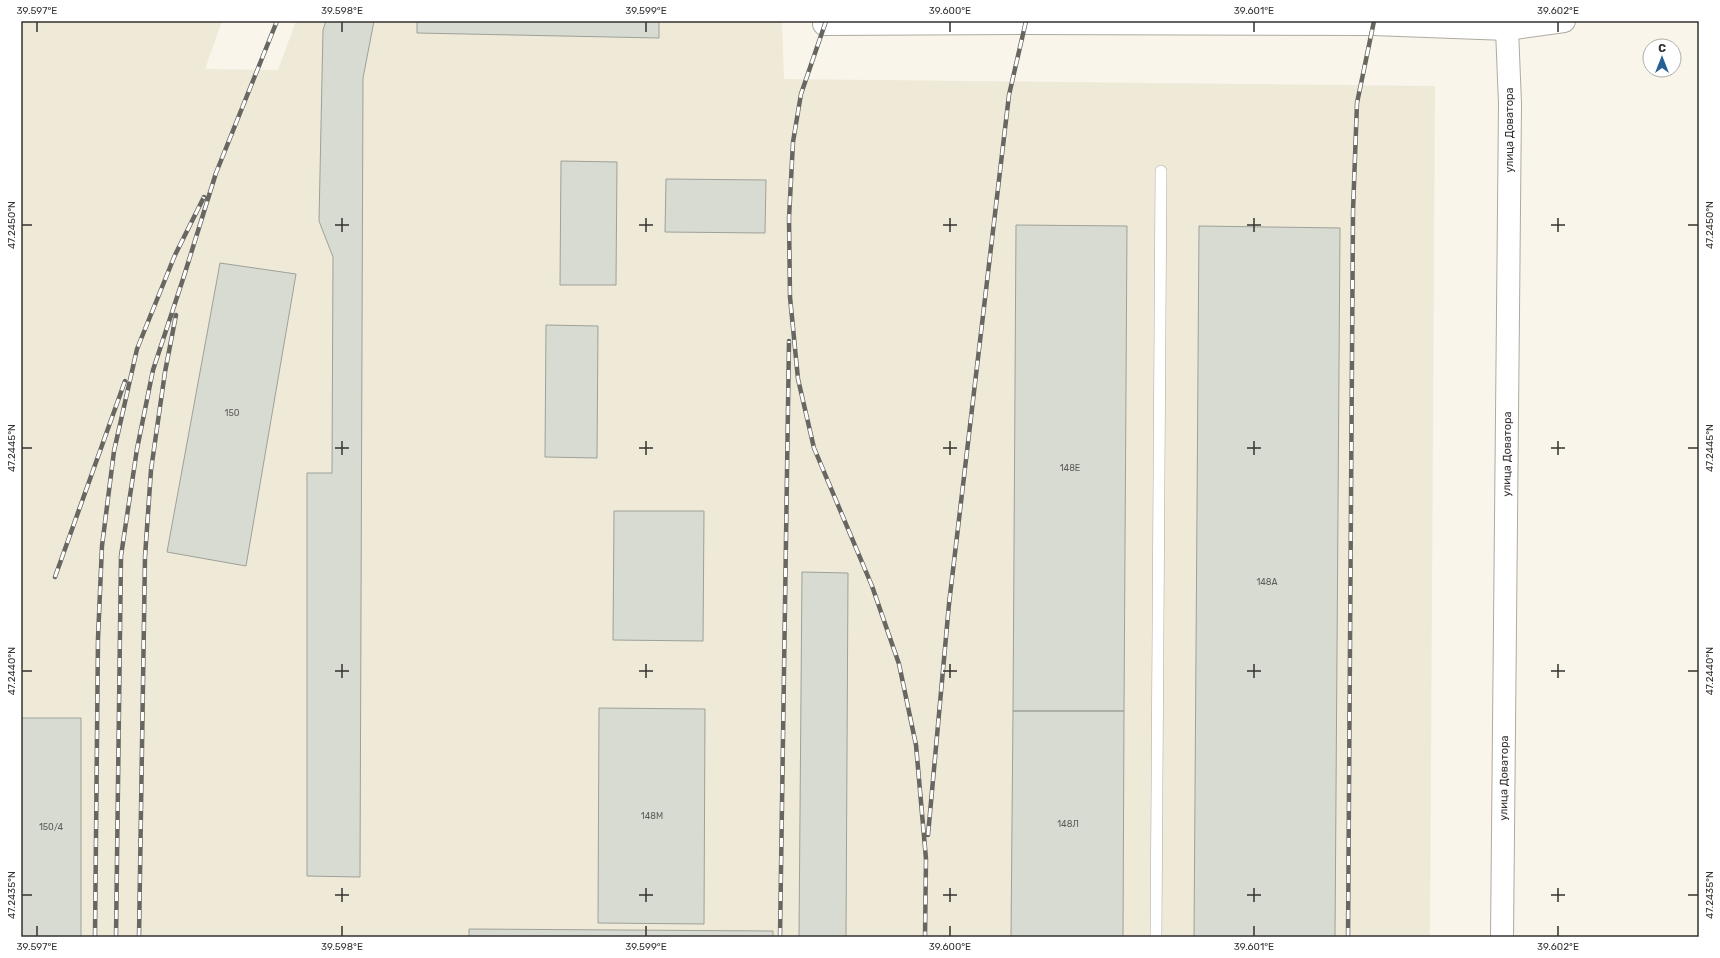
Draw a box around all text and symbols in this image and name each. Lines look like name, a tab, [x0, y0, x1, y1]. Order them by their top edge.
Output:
text: 39.597°E	[17, 5, 57, 17]
text: 39.598°E	[321, 5, 363, 17]
text: 39.599°E	[625, 5, 667, 17]
text: 39.600°E	[929, 5, 971, 17]
text: 39.601°E	[1234, 5, 1274, 17]
text: 39.602°E	[1537, 5, 1579, 17]
north arrow	[1642, 38, 1682, 78]
text: С	[1658, 42, 1666, 55]
street label: улица Доватора	[1503, 87, 1516, 173]
text: 47.2450°N	[6, 201, 18, 249]
text: 47.2450°N	[1704, 201, 1716, 249]
house number: 150	[225, 408, 240, 418]
street label: улица Доватора	[1500, 411, 1514, 497]
text: 47.2445°N	[6, 424, 18, 472]
text: 47.2445°N	[1704, 424, 1716, 472]
house number: 148Е	[1060, 463, 1080, 473]
house number: 148А	[1256, 577, 1278, 587]
text: 47.2440°N	[6, 647, 18, 695]
text: 47.2440°N	[1704, 647, 1716, 695]
street label: улица Доватора	[1497, 735, 1510, 821]
house number: 148М	[641, 811, 663, 821]
house number: 148Л	[1057, 819, 1079, 829]
house number: 150/4	[39, 822, 63, 832]
text: 47.2435°N	[6, 871, 18, 919]
text: 47.2435°N	[1704, 871, 1716, 919]
text: 39.597°E	[17, 941, 57, 953]
text: 39.598°E	[321, 941, 363, 953]
text: 39.599°E	[625, 941, 667, 953]
text: 39.600°E	[929, 941, 971, 953]
text: 39.601°E	[1234, 941, 1274, 953]
text: 39.602°E	[1537, 941, 1579, 953]

